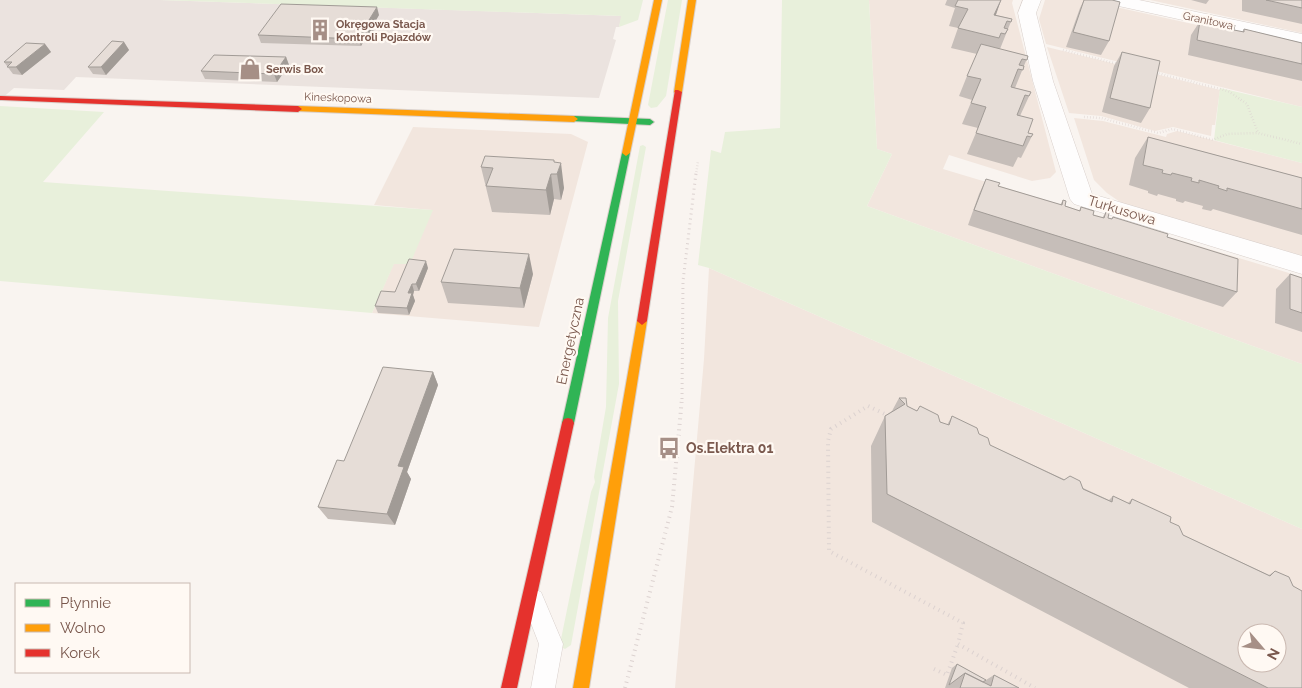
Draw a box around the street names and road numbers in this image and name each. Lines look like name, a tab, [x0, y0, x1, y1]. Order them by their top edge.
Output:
street label: Granitowa	[1182, 9, 1234, 33]
street label: Kineskopowa	[304, 90, 372, 106]
street label: Turkusowa	[1086, 192, 1158, 228]
street label: Energetyczna	[553, 296, 587, 386]

